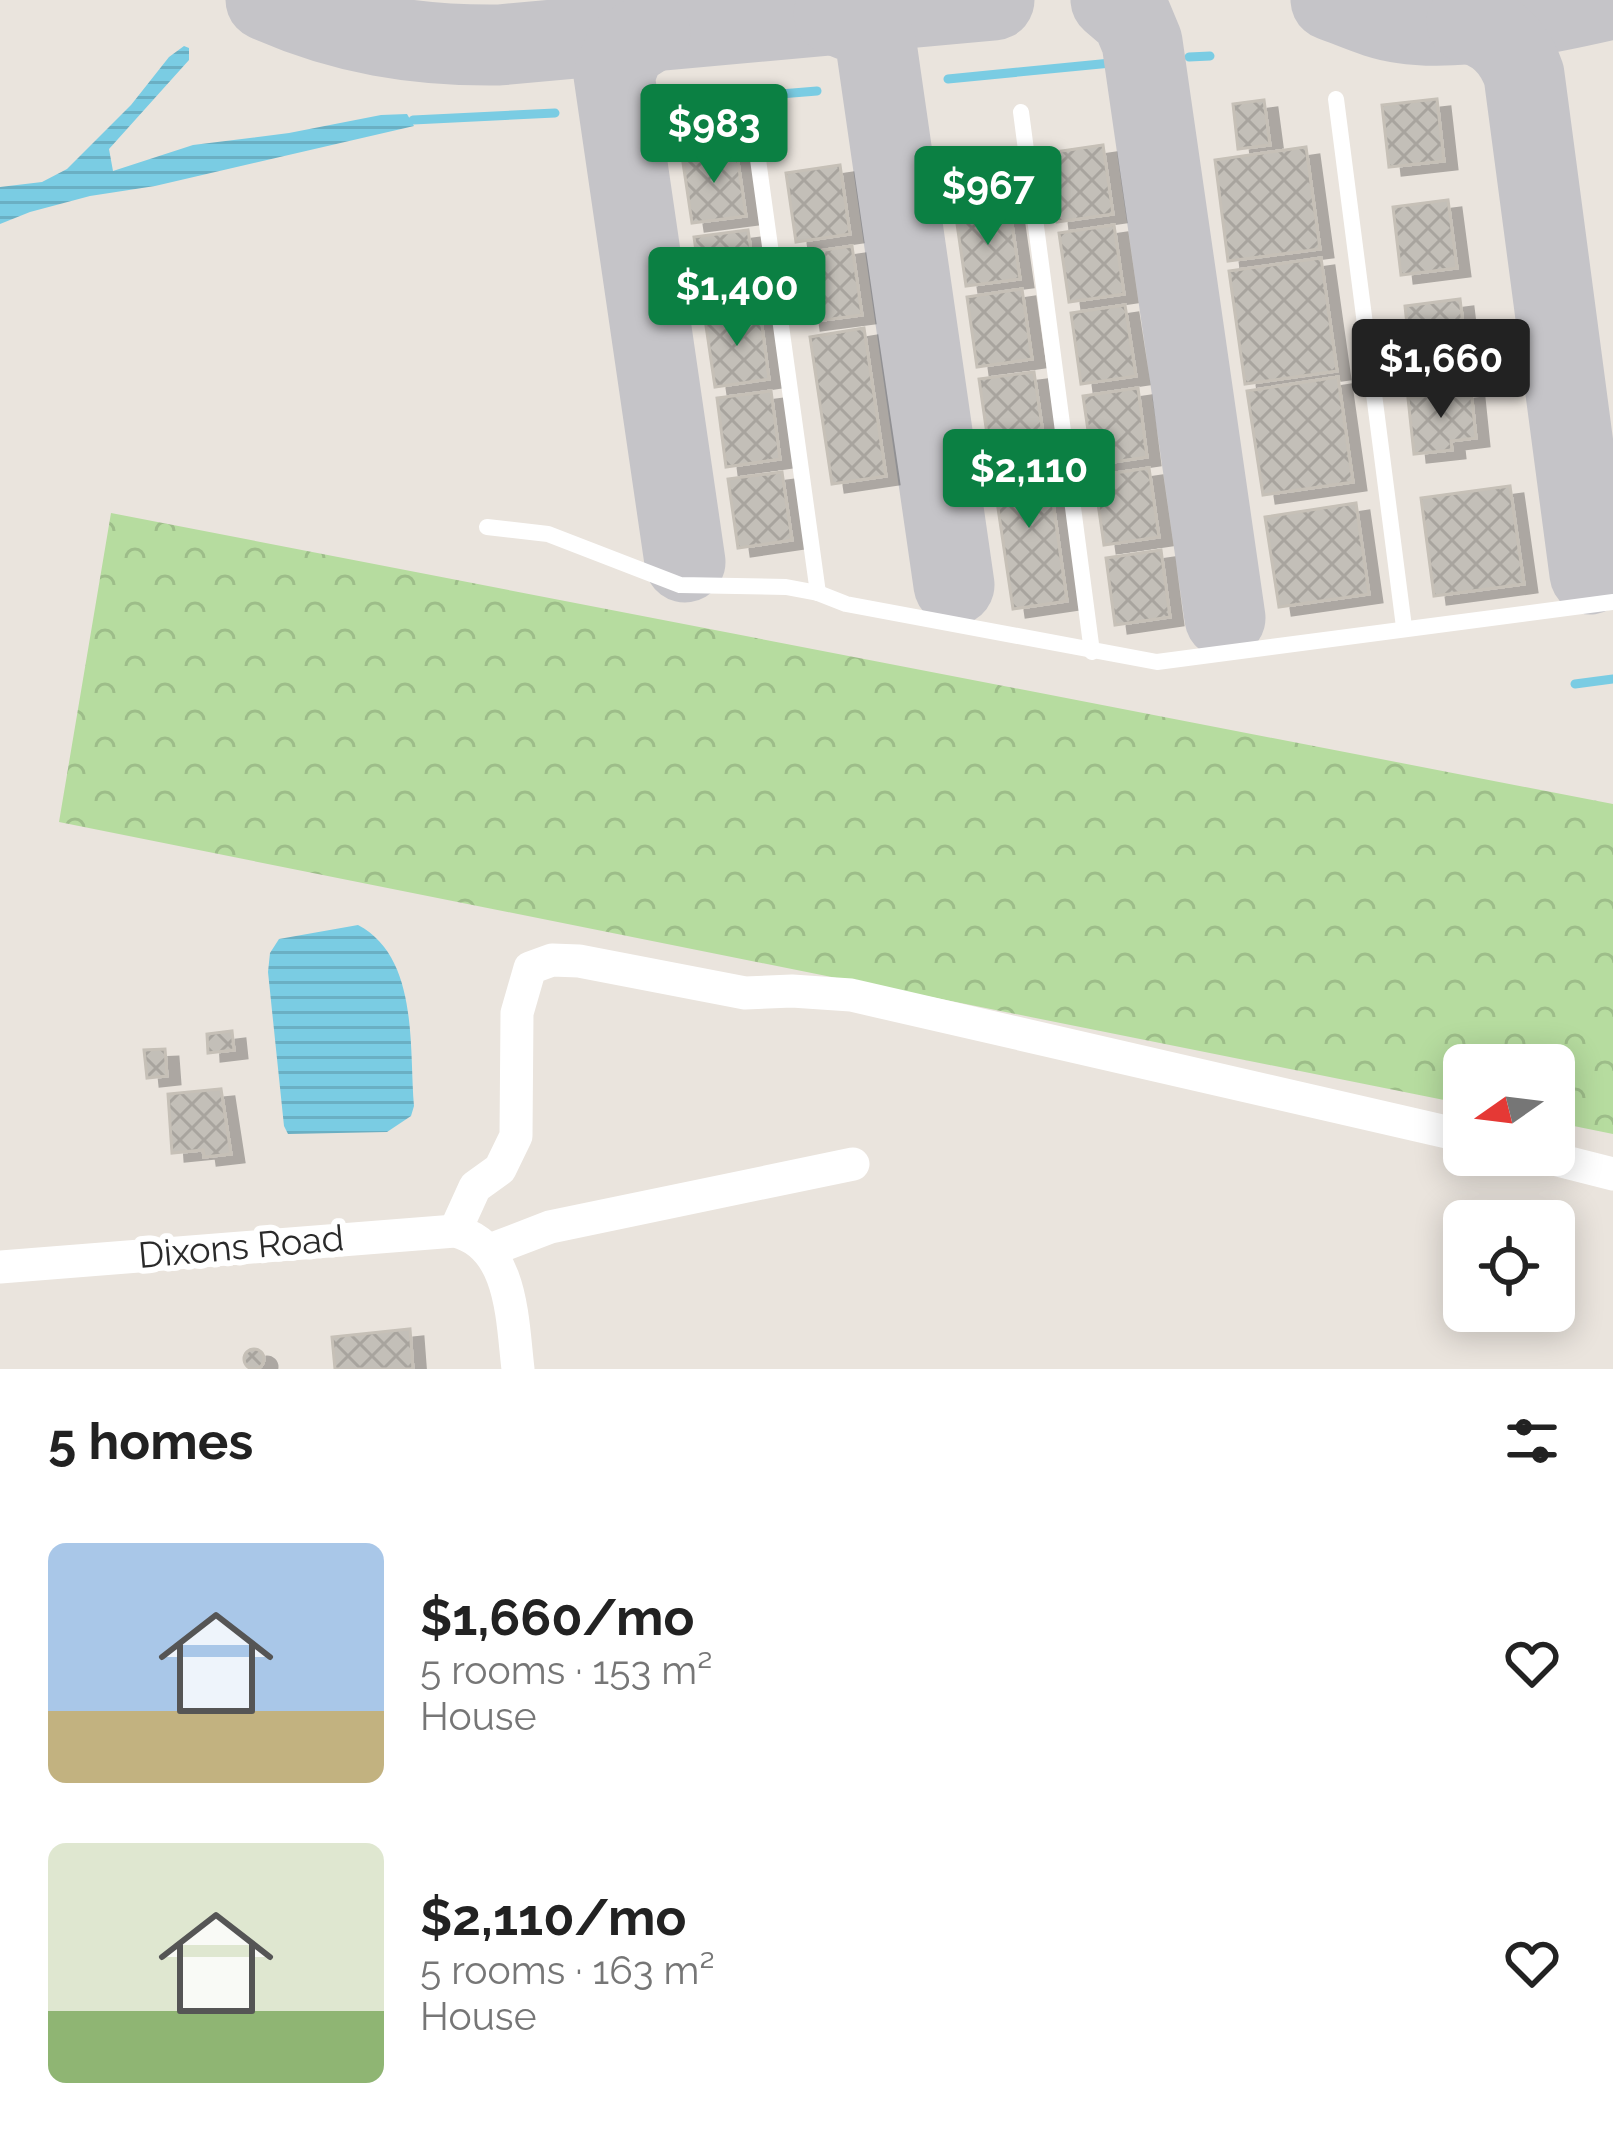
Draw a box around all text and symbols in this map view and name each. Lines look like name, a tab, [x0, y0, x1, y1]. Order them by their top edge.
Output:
pin: $983	[643, 84, 785, 186]
text: $983	[667, 100, 761, 146]
pin: $967	[917, 146, 1059, 248]
text: $967	[941, 162, 1035, 208]
pin: $1,400	[639, 247, 835, 349]
text: $1,400	[675, 263, 799, 309]
pin: $1,660	[1343, 319, 1539, 421]
text: $1,660	[1379, 335, 1503, 381]
pin: $2,110	[931, 429, 1127, 531]
text: $2,110	[970, 445, 1088, 491]
north arrow	[1443, 1044, 1575, 1176]
map controls	[1443, 1044, 1575, 1332]
button: locate	[1443, 1200, 1575, 1332]
street label: Dixons Road	[136, 1216, 346, 1276]
icon: filters	[1499, 1408, 1565, 1474]
text: 5 homes	[48, 1411, 253, 1471]
text: $1,660/mo	[420, 1587, 694, 1647]
icon: home	[144, 1591, 288, 1735]
icon: heart	[1499, 1630, 1565, 1696]
text: 5 rooms · 153 m²	[420, 1647, 712, 1693]
text: House	[420, 1693, 537, 1739]
text: $2,110/mo	[420, 1887, 686, 1947]
icon: home	[144, 1891, 288, 2035]
icon: heart	[1499, 1930, 1565, 1996]
text: 5 rooms · 163 m²	[420, 1947, 715, 1993]
text: House	[420, 1993, 537, 2039]

